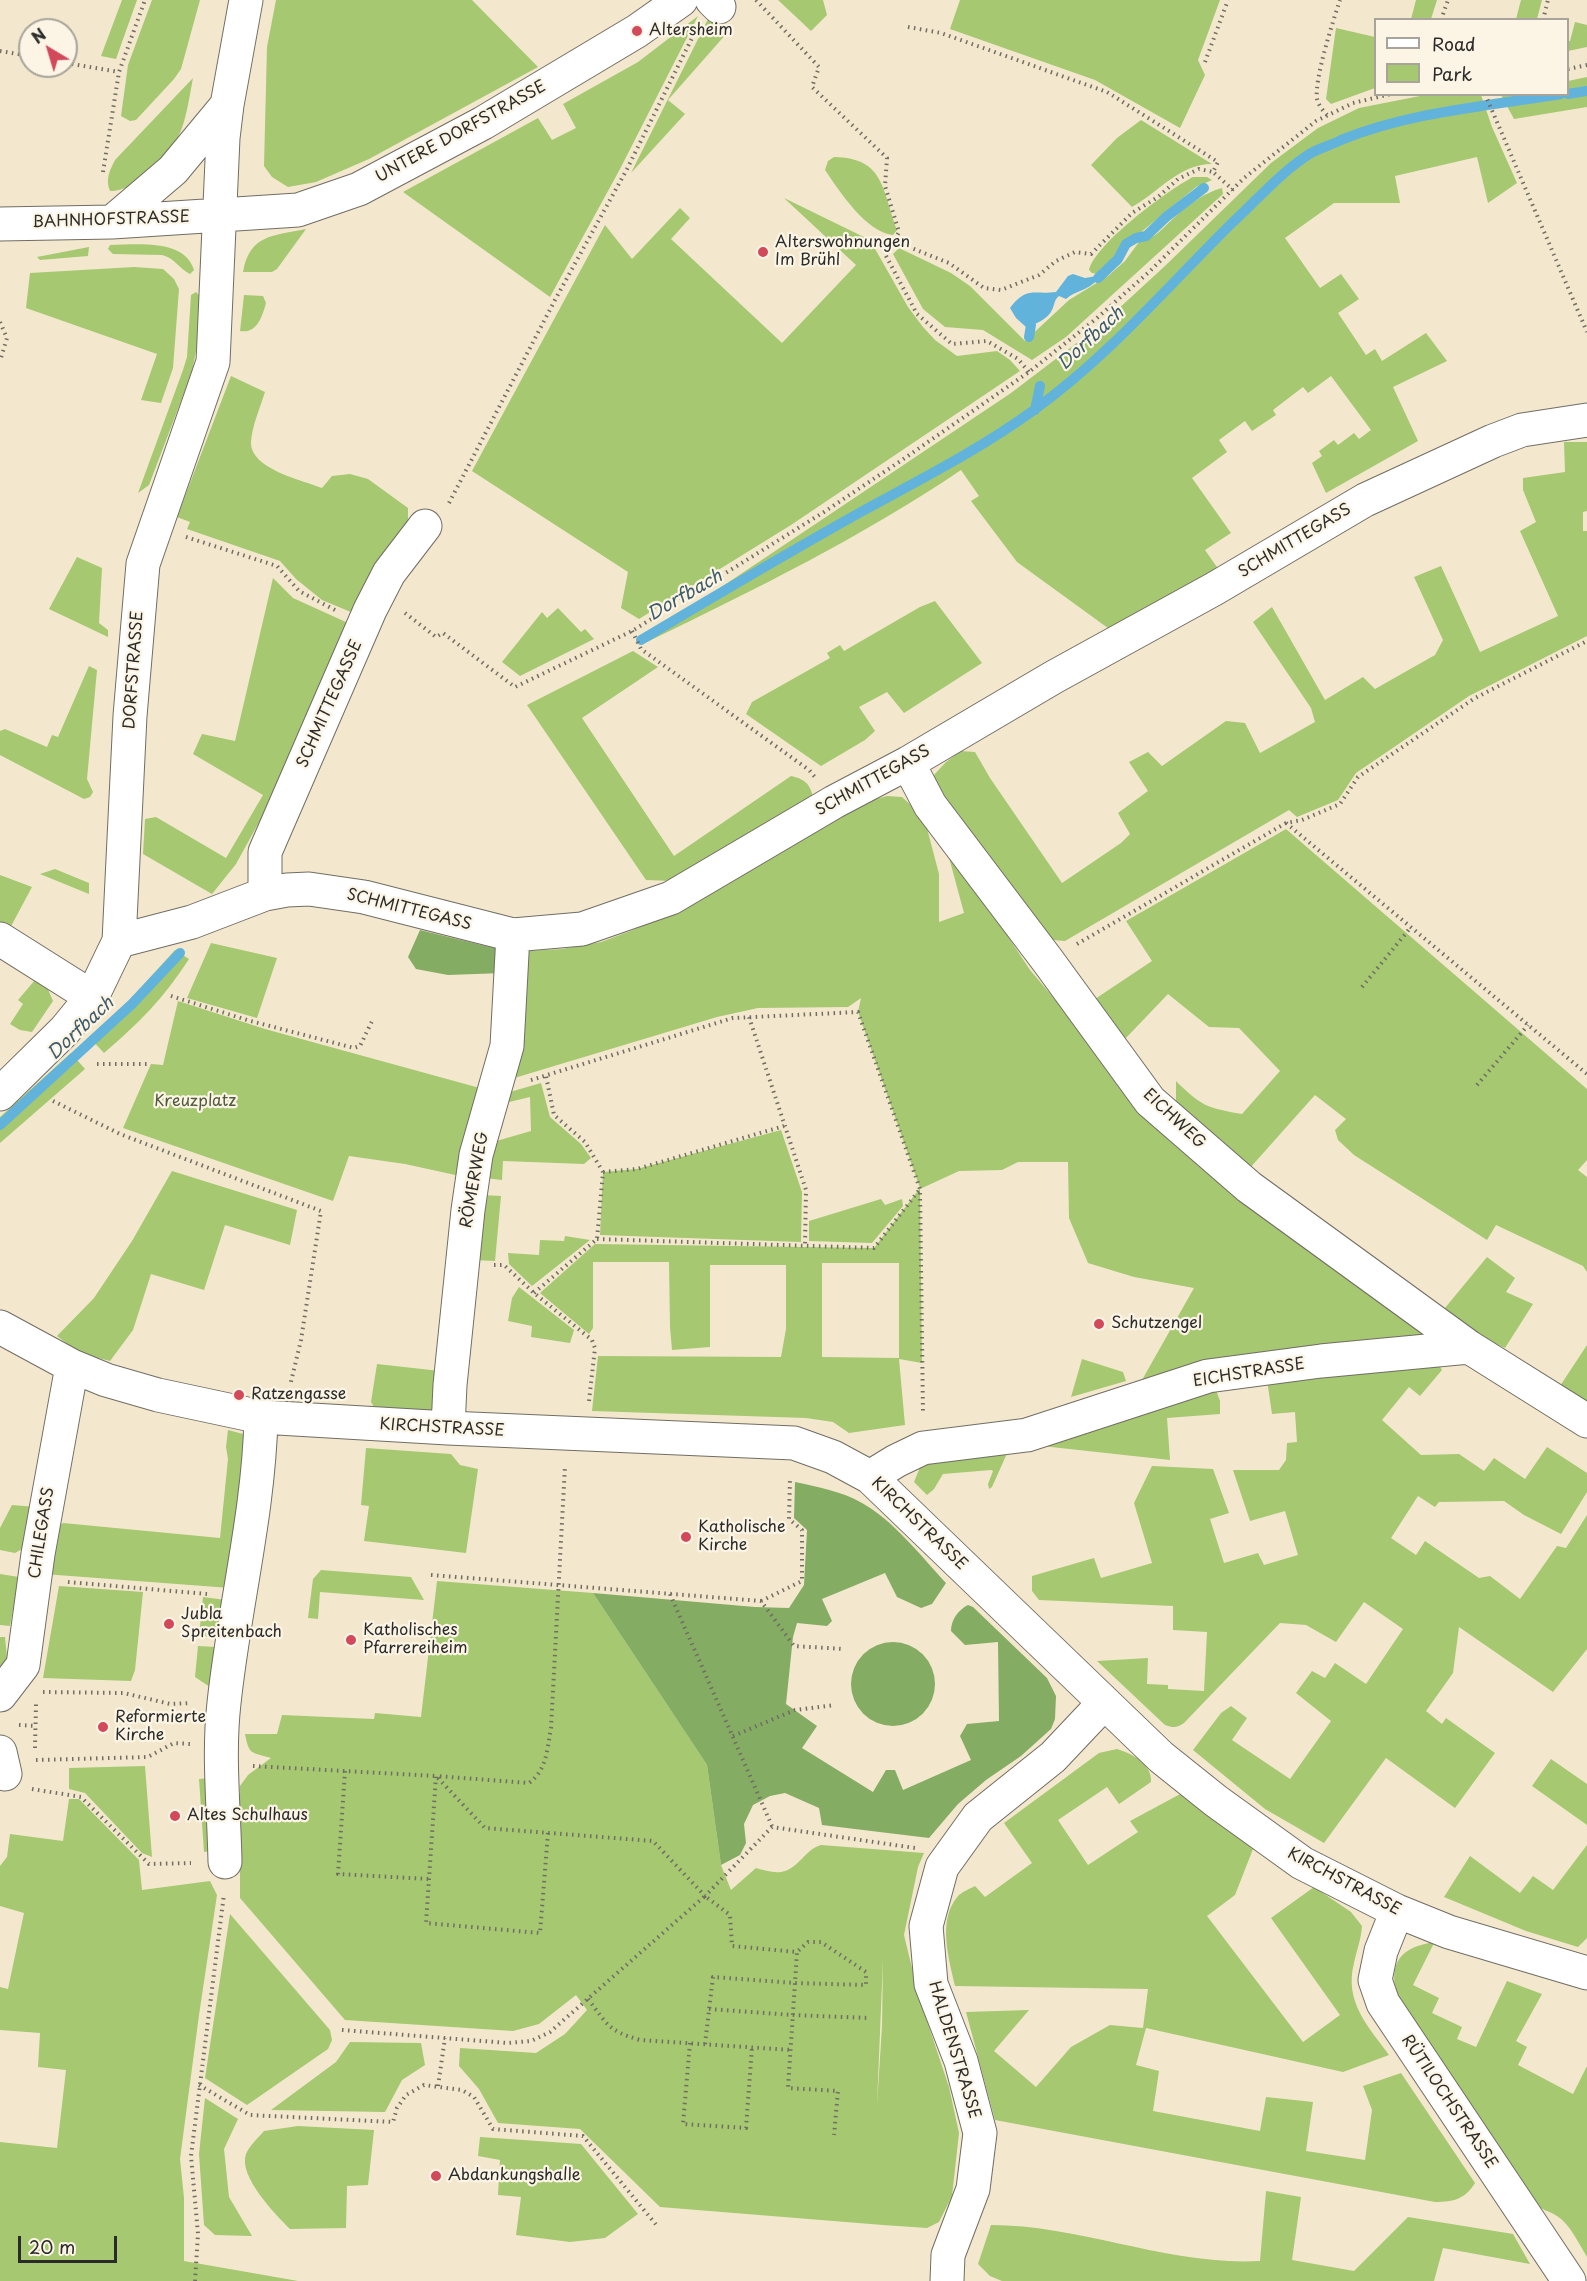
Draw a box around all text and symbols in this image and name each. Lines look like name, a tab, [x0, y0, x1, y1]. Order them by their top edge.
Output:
north arrow	[18, 18, 78, 78]
legend	[1374, 18, 1569, 96]
place label: Altersheim	[649, 21, 733, 41]
text: N	[26, 22, 51, 49]
marker: Altersheim	[630, 24, 644, 38]
text: Road	[1432, 30, 1476, 57]
text: Park	[1432, 60, 1472, 87]
street label: UNTERE DORFSTRASSE	[372, 77, 550, 187]
street label: BAHNHOFSTRASSE	[32, 208, 190, 232]
place label: Alterswohnungen Im Brühl	[775, 233, 910, 271]
marker: Alterswohnungen Im Brühl	[756, 245, 770, 259]
water label: Dorfbach	[1053, 303, 1129, 375]
street label: SCHMITTEGASS	[1235, 500, 1355, 582]
water label: Dorfbach	[644, 566, 726, 626]
street label: DORFSTRASSE	[120, 610, 148, 730]
street label: SCHMITTEGASSE	[293, 637, 367, 771]
street label: SCHMITTEGASS	[812, 742, 934, 820]
street label: SCHMITTEGASS	[345, 885, 473, 935]
water label: Dorfbach	[43, 993, 119, 1065]
street label: EICHWEG	[1139, 1085, 1209, 1153]
park label: Kreuzplatz	[154, 1092, 236, 1112]
street label: RÖMERWEG	[457, 1130, 493, 1230]
place label: Schutzengel	[1111, 1314, 1202, 1334]
marker: Schutzengel	[1092, 1317, 1106, 1331]
street label: EICHSTRASSE	[1192, 1355, 1306, 1391]
place label: Ratzengasse	[251, 1385, 346, 1405]
marker: Ratzengasse	[232, 1388, 246, 1402]
street label: KIRCHSTRASSE	[379, 1415, 505, 1441]
street label: KIRCHSTRASSE	[867, 1474, 971, 1574]
street label: CHILEGASS	[25, 1486, 59, 1580]
place label: Katholische Kirche	[698, 1518, 785, 1556]
marker: Katholische Kirche	[679, 1530, 693, 1544]
place label: Jubla Spreitenbach	[181, 1605, 282, 1643]
marker: Jubla Spreitenbach	[162, 1617, 176, 1631]
place label: Katholisches Pfarrereiheim	[363, 1621, 467, 1659]
marker: Katholisches Pfarrereiheim	[344, 1633, 358, 1647]
place label: Reformierte Kirche	[115, 1708, 206, 1746]
marker: Reformierte Kirche	[96, 1720, 110, 1734]
place label: Altes Schulhaus	[187, 1806, 308, 1826]
marker: Altes Schulhaus	[168, 1809, 182, 1823]
street label: KIRCHSTRASSE	[1284, 1844, 1404, 1920]
street label: HALDENSTRASSE	[924, 1979, 984, 2121]
street label: RÜTILOCHSTRASSE	[1397, 2031, 1501, 2173]
place label: Abdankungshalle	[448, 2166, 580, 2186]
marker: Abdankungshalle	[429, 2169, 443, 2183]
scale bar	[21, 2224, 120, 2262]
text: 20 m	[29, 2233, 75, 2260]

